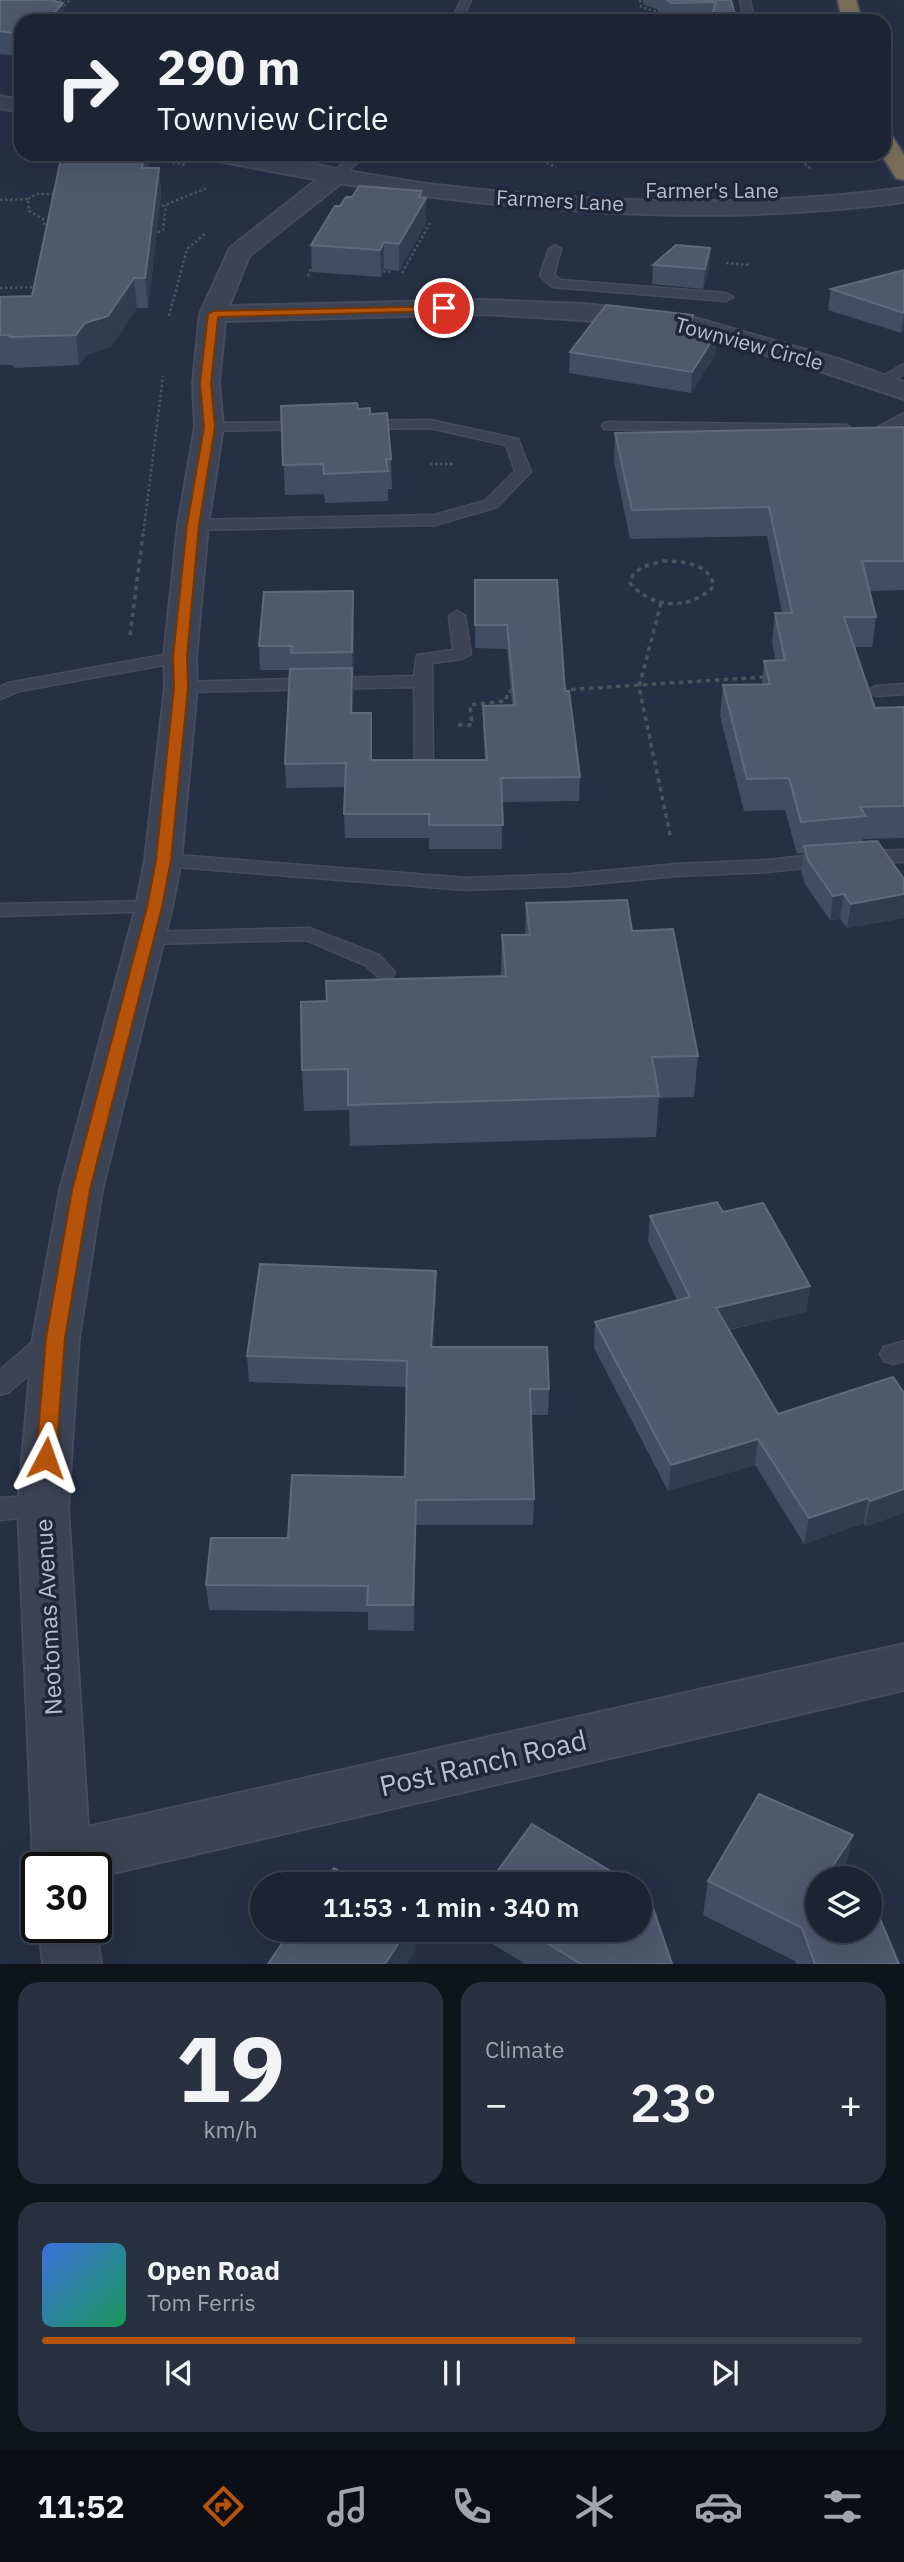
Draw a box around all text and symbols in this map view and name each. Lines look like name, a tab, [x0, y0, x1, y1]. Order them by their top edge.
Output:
text: 290 m	[157, 35, 301, 98]
icon: right	[42, 42, 133, 133]
text: Townview Circle	[157, 97, 389, 139]
street label: Farmer's Lane	[645, 176, 779, 204]
street label: Farmers Lane	[496, 183, 625, 217]
pin	[414, 278, 474, 338]
icon: arrive	[425, 289, 463, 327]
street label: Townview Circle	[672, 310, 826, 376]
position arrow	[9, 1421, 83, 1495]
street label: Neotomas Avenue	[27, 1518, 69, 1716]
street label: Post Ranch Road	[376, 1721, 590, 1804]
speed limit sign: 30	[21, 1852, 112, 1943]
map controls	[805, 1866, 882, 1943]
button: layers	[805, 1866, 882, 1943]
text: 11:53 · 1 min · 340 m	[323, 1890, 579, 1924]
text: 19	[176, 2009, 285, 2127]
text: Climate	[485, 2034, 564, 2064]
text: 23°	[630, 2069, 717, 2136]
text: −	[485, 2079, 508, 2128]
text: +	[839, 2079, 862, 2128]
text: km/h	[203, 2114, 258, 2144]
text: Open Road	[147, 2253, 280, 2287]
text: Tom Ferris	[147, 2287, 256, 2317]
icon: previous	[160, 2354, 198, 2392]
icon: pause	[433, 2354, 471, 2392]
icon: next	[706, 2354, 744, 2392]
icon: directions	[199, 2482, 248, 2531]
icon: music	[323, 2482, 372, 2531]
icon: phone	[447, 2482, 496, 2531]
icon: climate	[570, 2482, 619, 2531]
icon: car	[694, 2482, 743, 2531]
icon: filters	[818, 2482, 867, 2531]
text: 11:52	[37, 2485, 125, 2527]

